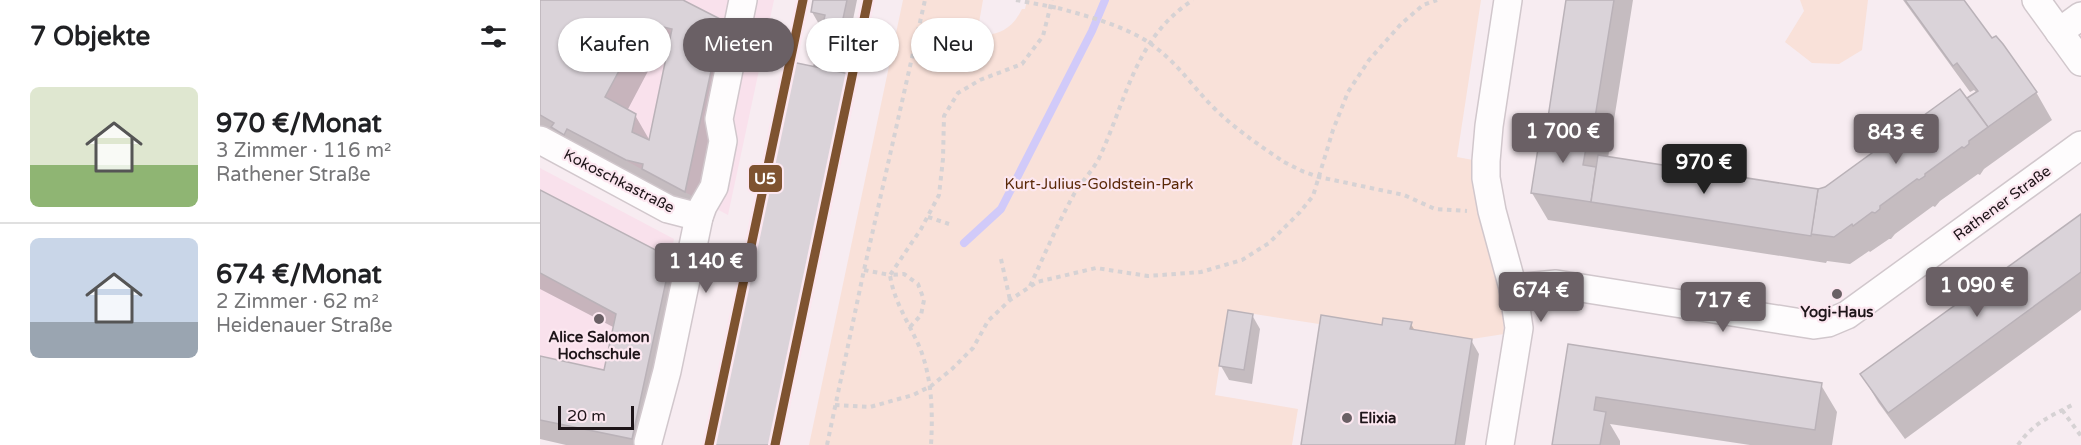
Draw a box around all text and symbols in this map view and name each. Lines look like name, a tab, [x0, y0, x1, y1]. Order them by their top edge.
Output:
chip: Kaufen	[558, 18, 671, 72]
chip: Mieten	[683, 18, 794, 72]
chip: Filter	[806, 18, 899, 72]
chip: Neu	[911, 18, 994, 72]
icon: filters	[477, 20, 510, 53]
text: 7 Objekte	[30, 21, 150, 52]
text: 970 €/Monat	[216, 108, 382, 139]
icon: home	[78, 111, 150, 183]
pin: 1 700 €	[1508, 113, 1618, 164]
pin: 843 €	[1854, 114, 1938, 165]
text: 1 700 €	[1526, 120, 1600, 144]
text: 843 €	[1868, 121, 1924, 145]
text: 3 Zimmer · 116 m²	[216, 139, 391, 163]
pin: 970 €	[1662, 144, 1746, 195]
street label: Kokoschkastraße	[561, 145, 677, 217]
text: 970 €	[1676, 151, 1732, 175]
street label: Rathener Straße	[1950, 162, 2054, 244]
text: Rathener Straße	[216, 163, 371, 187]
line badge: U5	[748, 164, 783, 193]
text: U5	[754, 169, 776, 189]
park label: Kurt-Julius-Goldstein-Park	[1005, 175, 1193, 193]
pin: 1 140 €	[651, 243, 761, 294]
text: 1 140 €	[669, 250, 743, 274]
text: 674 €/Monat	[216, 259, 382, 290]
icon: home	[78, 262, 150, 334]
pin: 1 090 €	[1922, 267, 2032, 318]
pin: 674 €	[1499, 272, 1583, 323]
text: 1 090 €	[1940, 274, 2014, 298]
text: 674 €	[1513, 279, 1569, 303]
pin: 717 €	[1681, 282, 1765, 333]
marker: Yogi-Haus	[1830, 287, 1844, 301]
text: 717 €	[1695, 289, 1751, 313]
text: 2 Zimmer · 62 m²	[216, 290, 379, 314]
place label: Yogi-Haus	[1801, 303, 1873, 322]
marker: Alice Salomon Hochschule	[592, 312, 606, 326]
text: Heidenauer Straße	[216, 314, 393, 338]
place label: Alice Salomon Hochschule	[548, 328, 650, 363]
scale bar	[558, 403, 634, 430]
text: 20 m	[567, 406, 606, 426]
place label: Elixia	[1359, 409, 1396, 427]
marker: Elixia	[1340, 411, 1354, 425]

